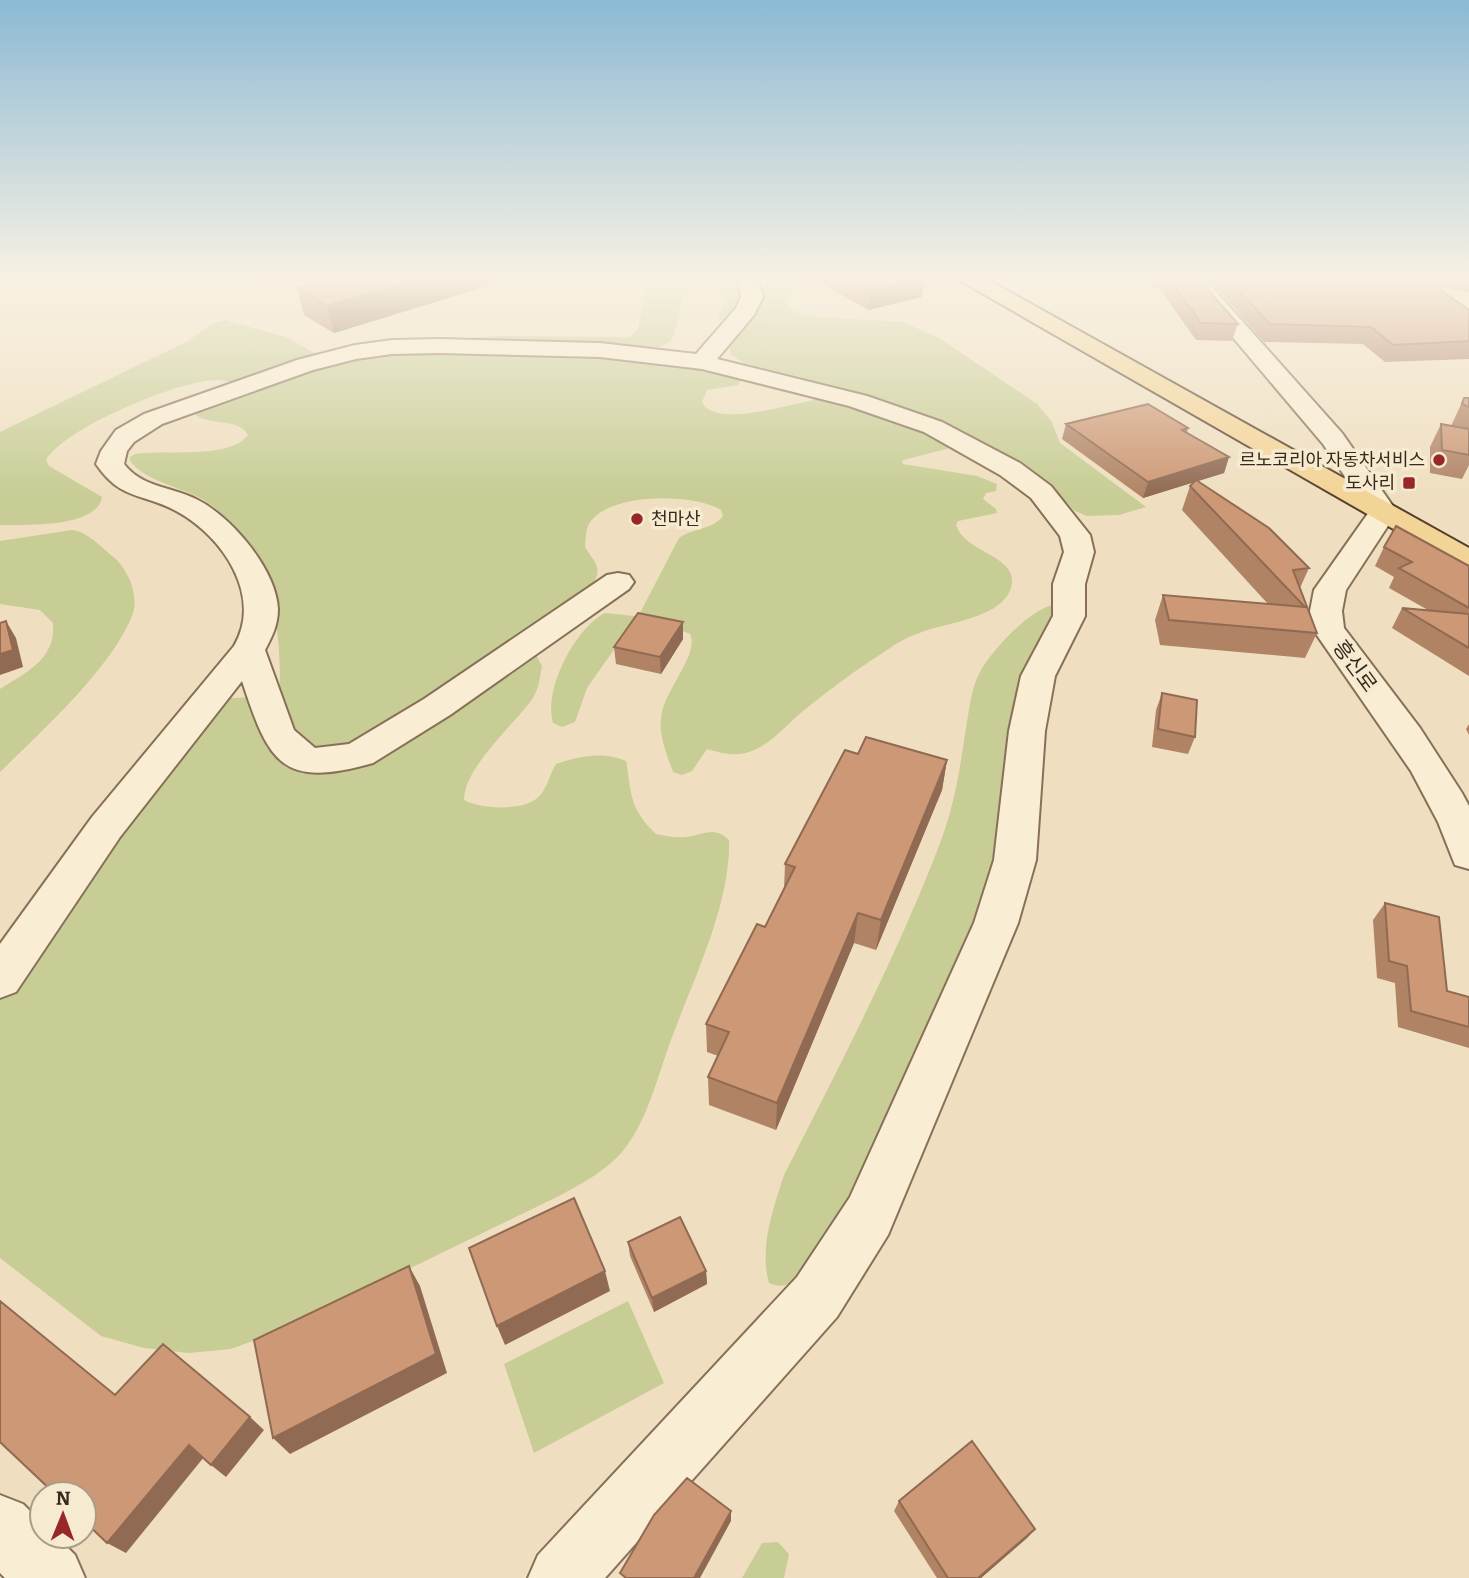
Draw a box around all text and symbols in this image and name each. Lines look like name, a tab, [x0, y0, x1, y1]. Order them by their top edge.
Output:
place label: 르노코리아 자동차서비스	[1239, 449, 1425, 471]
marker: 르노코리아 자동차서비스	[1431, 452, 1447, 468]
place label: 도사리	[1345, 472, 1395, 494]
marker: 도사리	[1401, 475, 1417, 491]
place label: 천마산	[651, 508, 701, 530]
marker: 천마산	[629, 511, 645, 527]
street label: 흥신로	[1327, 635, 1383, 697]
north arrow	[28, 1480, 98, 1550]
text: N	[56, 1487, 71, 1510]

